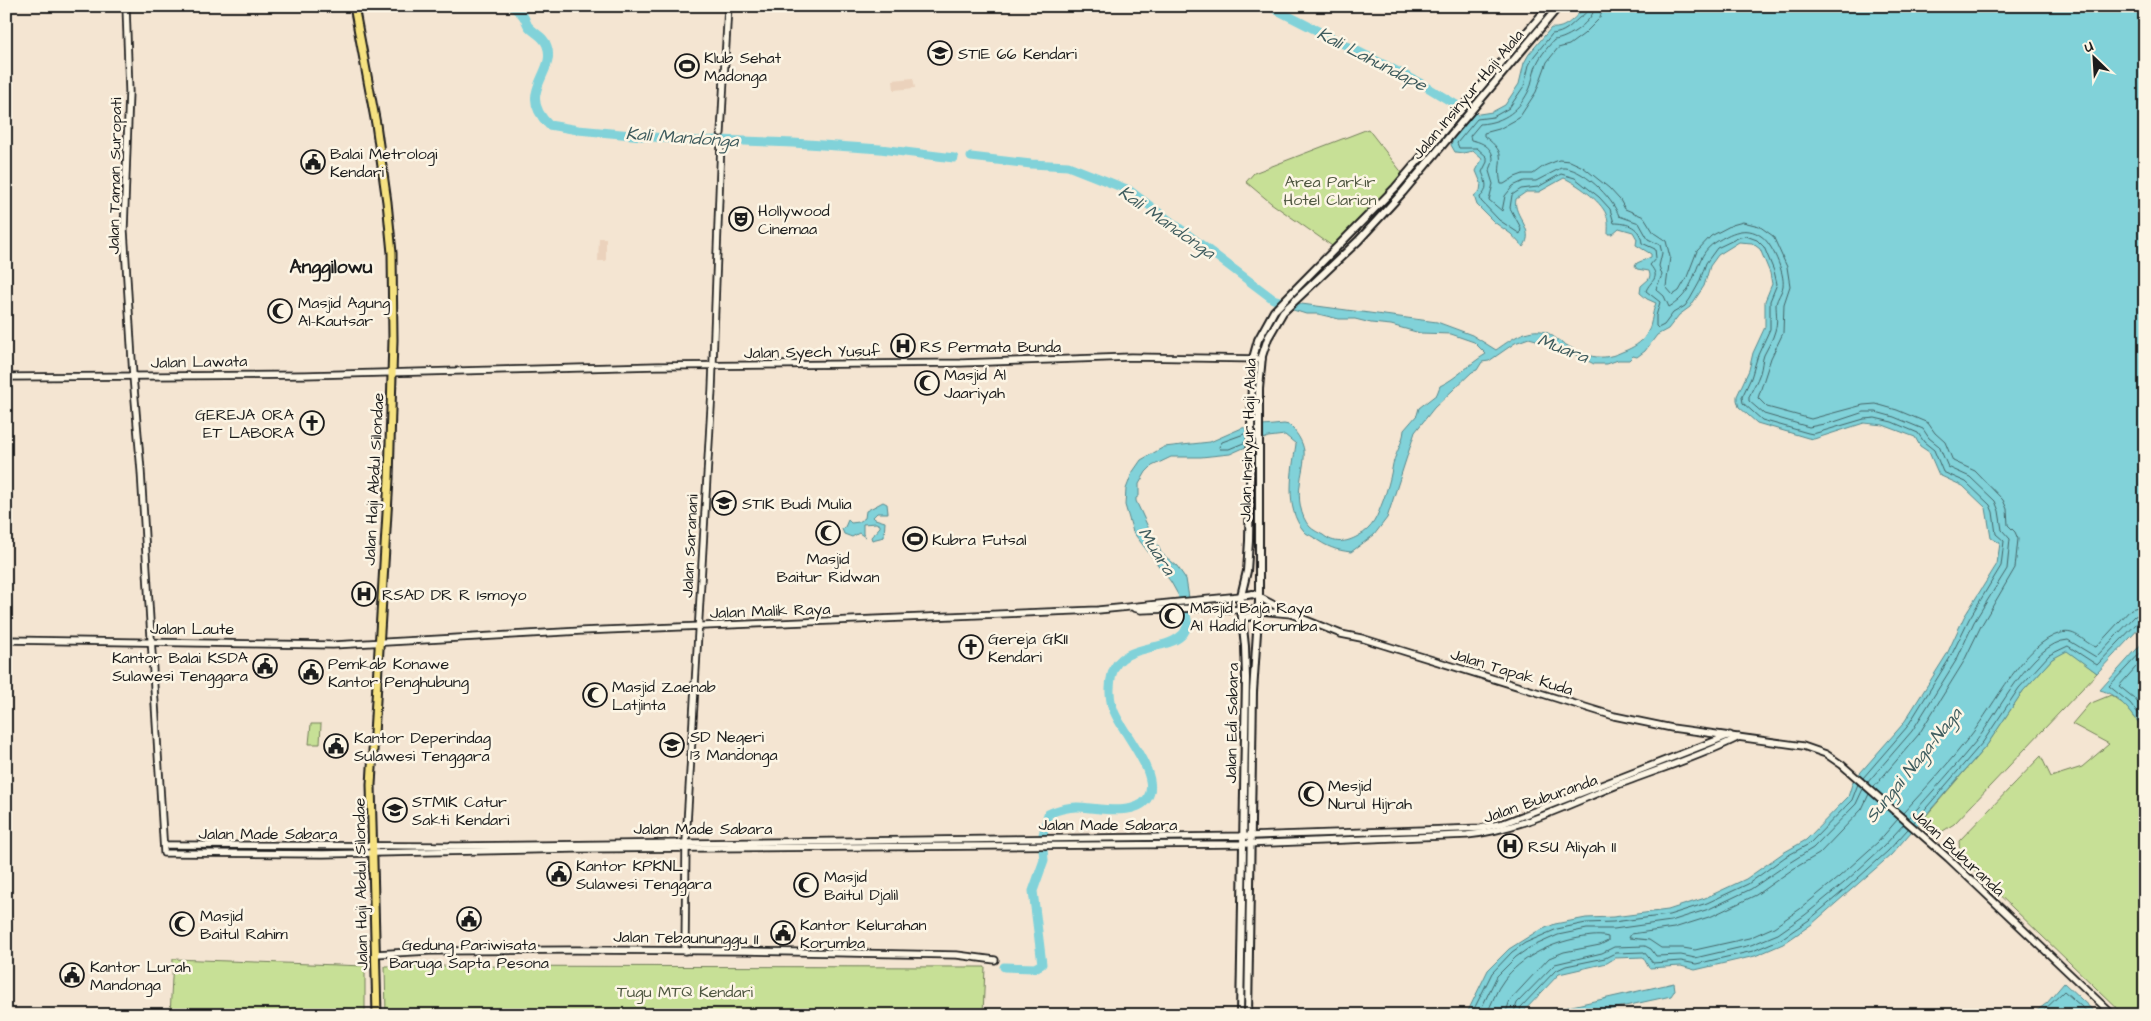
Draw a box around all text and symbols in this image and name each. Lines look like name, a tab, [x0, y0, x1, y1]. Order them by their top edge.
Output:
water label: Kali Lahundape	[1313, 21, 1432, 98]
street label: Jalan Insinyur Haji Alala	[1407, 25, 1530, 165]
north arrow	[2068, 32, 2118, 82]
text: U	[2081, 36, 2097, 58]
school or university icon: STIE 66 Kendari	[927, 40, 953, 66]
place label: STIE 66 Kendari	[958, 43, 1078, 65]
place label: Klub Sehat Madonga	[704, 47, 782, 88]
sports icon: Klub Sehat Madonga	[674, 53, 700, 79]
street label: Jalan Taman Suropati	[103, 97, 127, 255]
water label: Kali Mandonga	[625, 121, 740, 155]
place label: Balai Metrologi Kendari	[330, 143, 438, 183]
public building icon: Balai Metrologi Kendari	[300, 149, 326, 175]
park label: Area Parkir Hotel Clarion	[1284, 171, 1376, 211]
water label: Kali Mandonga	[1113, 180, 1221, 266]
place label: Hollywood Cinemaa	[758, 200, 830, 240]
theatre icon: Hollywood Cinemaa	[728, 206, 754, 232]
district label: Anggilowu	[290, 254, 373, 282]
place label: Masjid Agung Al-Kautsar	[298, 292, 390, 332]
mosque icon: Masjid Agung Al-Kautsar	[267, 298, 293, 324]
water label: Muara	[1534, 327, 1592, 370]
hospital icon: RS Permata Bunda	[890, 333, 916, 359]
place label: RS Permata Bunda	[920, 336, 1061, 358]
street label: Jalan Syech Yusuf	[744, 340, 881, 365]
street label: Jalan Lawata	[151, 350, 247, 374]
street label: Jalan Insinyur Haji Alala	[1234, 358, 1263, 522]
place label: Masjid Al Jaariyah	[944, 364, 1006, 405]
mosque icon: Masjid Al Jaariyah	[914, 370, 940, 396]
street label: Jalan Haji Abdul Silondae	[358, 392, 390, 566]
place label: GEREJA ORA ET LABORA	[195, 404, 294, 444]
church icon: GEREJA ORA ET LABORA	[299, 410, 325, 436]
school or university icon: STIK Budi Mulia	[711, 490, 737, 516]
street label: Jalan Saranani	[676, 493, 704, 598]
place label: STIK Budi Mulia	[742, 493, 852, 515]
mosque icon: Masjid Baitur Ridwan	[815, 520, 841, 546]
water label: Muara	[1132, 522, 1181, 581]
sports icon: Kubra Futsal	[902, 526, 928, 552]
place label: Kubra Futsal	[932, 529, 1027, 551]
place label: Masjid Baitur Ridwan	[777, 548, 879, 588]
hospital icon: RSAD DR R Ismoyo	[351, 581, 377, 607]
place label: RSAD DR R Ismoyo	[382, 584, 526, 607]
place label: Masjid Baja Raya Al Hadid Korumba	[1190, 597, 1317, 637]
street label: Jalan Malik Raya	[709, 598, 831, 625]
mosque icon: Masjid Baja Raya Al Hadid Korumba	[1159, 603, 1185, 629]
street label: Jalan Laute	[150, 618, 234, 640]
place label: Gereja GKII Kendari	[988, 628, 1068, 668]
church icon: Gereja GKII Kendari	[958, 634, 984, 660]
street label: Jalan Tapak Kuda	[1448, 643, 1576, 701]
place label: Kantor Balai KSDA Sulawesi Tenggara	[112, 647, 248, 688]
public building icon: Kantor Balai KSDA Sulawesi Tenggara	[252, 653, 278, 679]
place label: Pemkab Konawe Kantor Penghubung	[328, 653, 469, 694]
public building icon: Pemkab Konawe Kantor Penghubung	[298, 659, 324, 685]
street label: Jalan Edi Sabara	[1220, 662, 1244, 784]
place label: Masjid Zaenab Latjinta	[612, 676, 716, 716]
mosque icon: Masjid Zaenab Latjinta	[582, 682, 608, 708]
water label: Sungai Naga-Naga	[1859, 702, 1969, 829]
place label: SD Negeri 13 Mandonga	[690, 726, 778, 767]
place label: Kantor Deperindag Sulawesi Tenggara	[354, 727, 491, 768]
school or university icon: SD Negeri 13 Mandonga	[659, 732, 685, 758]
public building icon: Kantor Deperindag Sulawesi Tenggara	[323, 733, 349, 759]
street label: Jalan Buburanda	[1480, 769, 1600, 829]
place label: Mesjid Nurul Hijrah	[1328, 775, 1412, 815]
mosque icon: Mesjid Nurul Hijrah	[1298, 781, 1324, 807]
place label: STMIK Catur Sakti Kendari	[412, 791, 510, 831]
street label: Jalan Haji Abdul Silondae	[348, 797, 374, 971]
school or university icon: STMIK Catur Sakti Kendari	[382, 797, 408, 823]
street label: Jalan Buburanda	[1907, 804, 2010, 902]
street label: Jalan Made Sabara	[1039, 814, 1177, 836]
street label: Jalan Made Sabara	[634, 818, 772, 840]
street label: Jalan Made Sabara	[199, 823, 337, 845]
hospital icon: RSU Aliyah II	[1497, 833, 1523, 859]
place label: RSU Aliyah II	[1528, 836, 1616, 859]
place label: Kantor KPKNL Sulawesi Tenggara	[576, 855, 712, 896]
public building icon: Kantor KPKNL Sulawesi Tenggara	[546, 861, 572, 887]
place label: Masjid Baitul Djalil	[824, 866, 898, 906]
mosque icon: Masjid Baitul Djalil	[793, 872, 819, 898]
place label: Masjid Baitul Rahim	[200, 905, 288, 945]
public building icon: Gedung Pariwisata Baruga Sapta Pesona	[456, 906, 482, 932]
mosque icon: Masjid Baitul Rahim	[169, 911, 195, 937]
place label: Kantor Kelurahan Korumba	[800, 914, 927, 954]
public building icon: Kantor Kelurahan Korumba	[770, 920, 796, 946]
street label: Jalan Tebaununggu II	[613, 926, 759, 951]
place label: Gedung Pariwisata Baruga Sapta Pesona	[389, 934, 549, 975]
place label: Kantor Lurah Mandonga	[90, 956, 191, 997]
public building icon: Kantor Lurah Mandonga	[59, 962, 85, 988]
park label: Tugu MTQ Kendari	[617, 981, 753, 1004]

